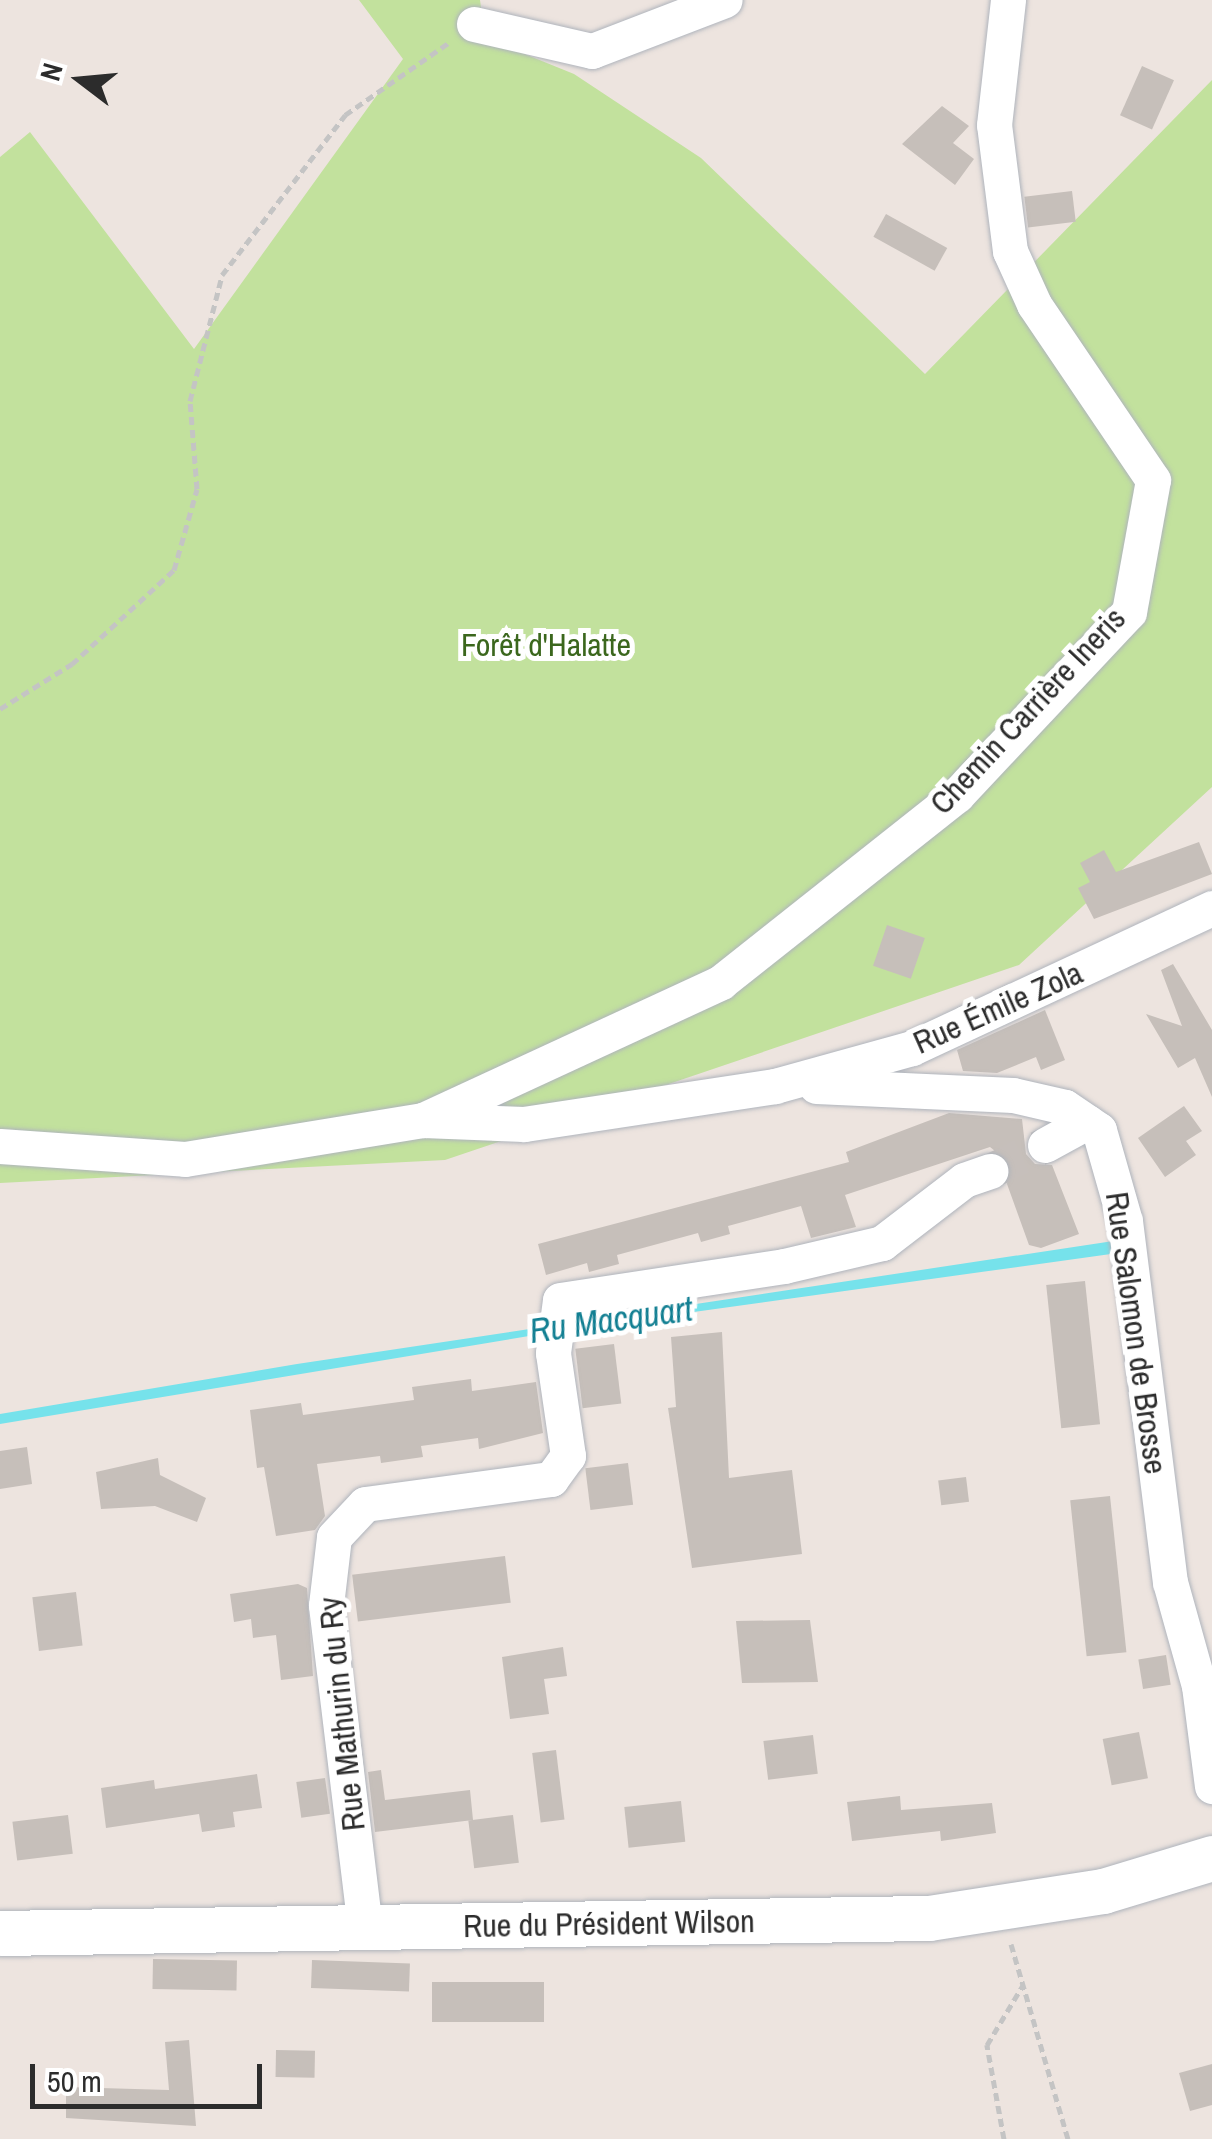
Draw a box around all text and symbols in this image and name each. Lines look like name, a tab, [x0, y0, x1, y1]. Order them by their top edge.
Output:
north arrow	[30, 30, 130, 130]
text: N	[31, 59, 72, 85]
street label: Chemin Carrière Ineris	[922, 600, 1134, 822]
park label: Forêt d'Halatte	[461, 626, 631, 664]
street label: Rue Émile Zola	[908, 954, 1088, 1062]
street label: Rue Salomon de Brosse	[1097, 1190, 1175, 1476]
water label: Ru Macquart	[527, 1288, 695, 1352]
street label: Rue Mathurin du Ry	[311, 1595, 373, 1833]
street label: Rue du Président Wilson	[463, 1902, 755, 1946]
scale bar	[35, 2044, 268, 2106]
text: 50 m	[47, 2061, 102, 2101]

